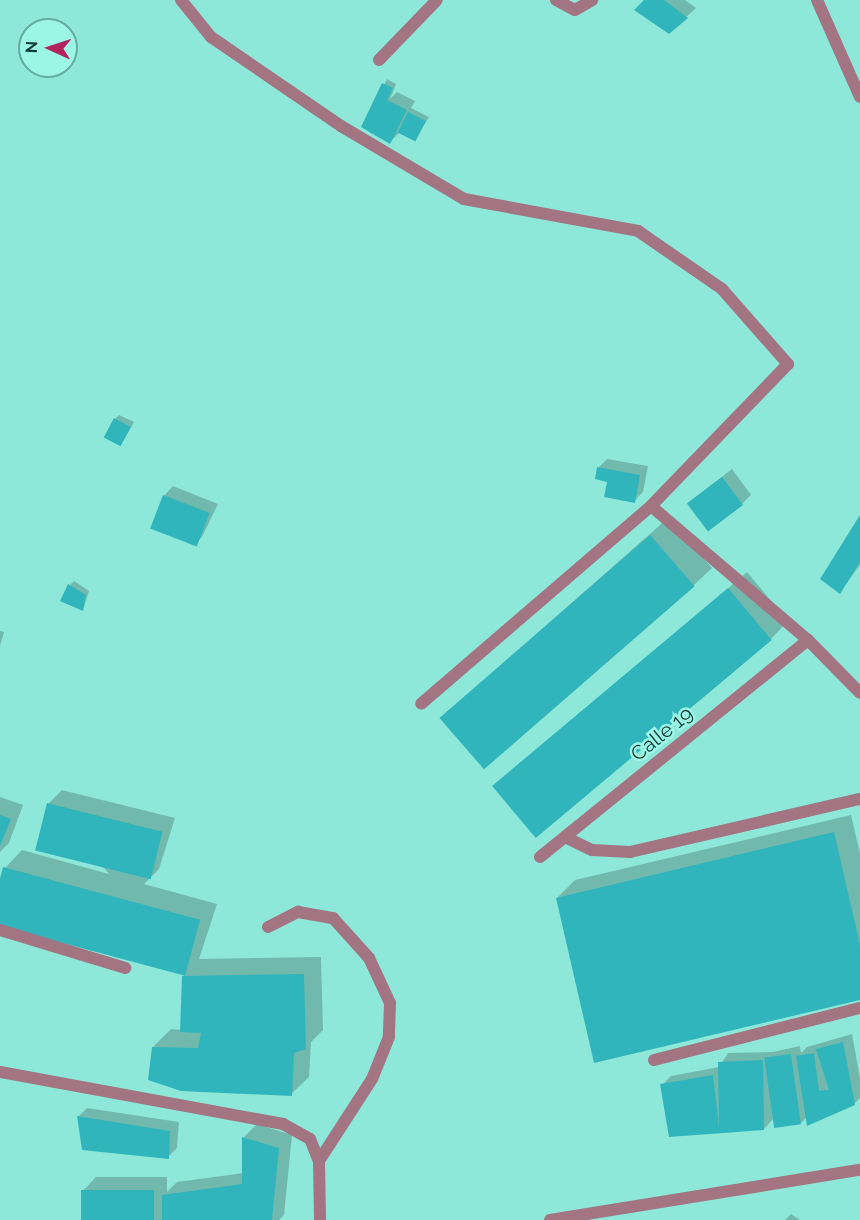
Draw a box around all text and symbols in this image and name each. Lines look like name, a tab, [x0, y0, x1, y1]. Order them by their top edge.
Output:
north arrow	[18, 18, 78, 78]
text: N	[22, 41, 41, 54]
street label: Calle 19	[626, 702, 698, 766]

